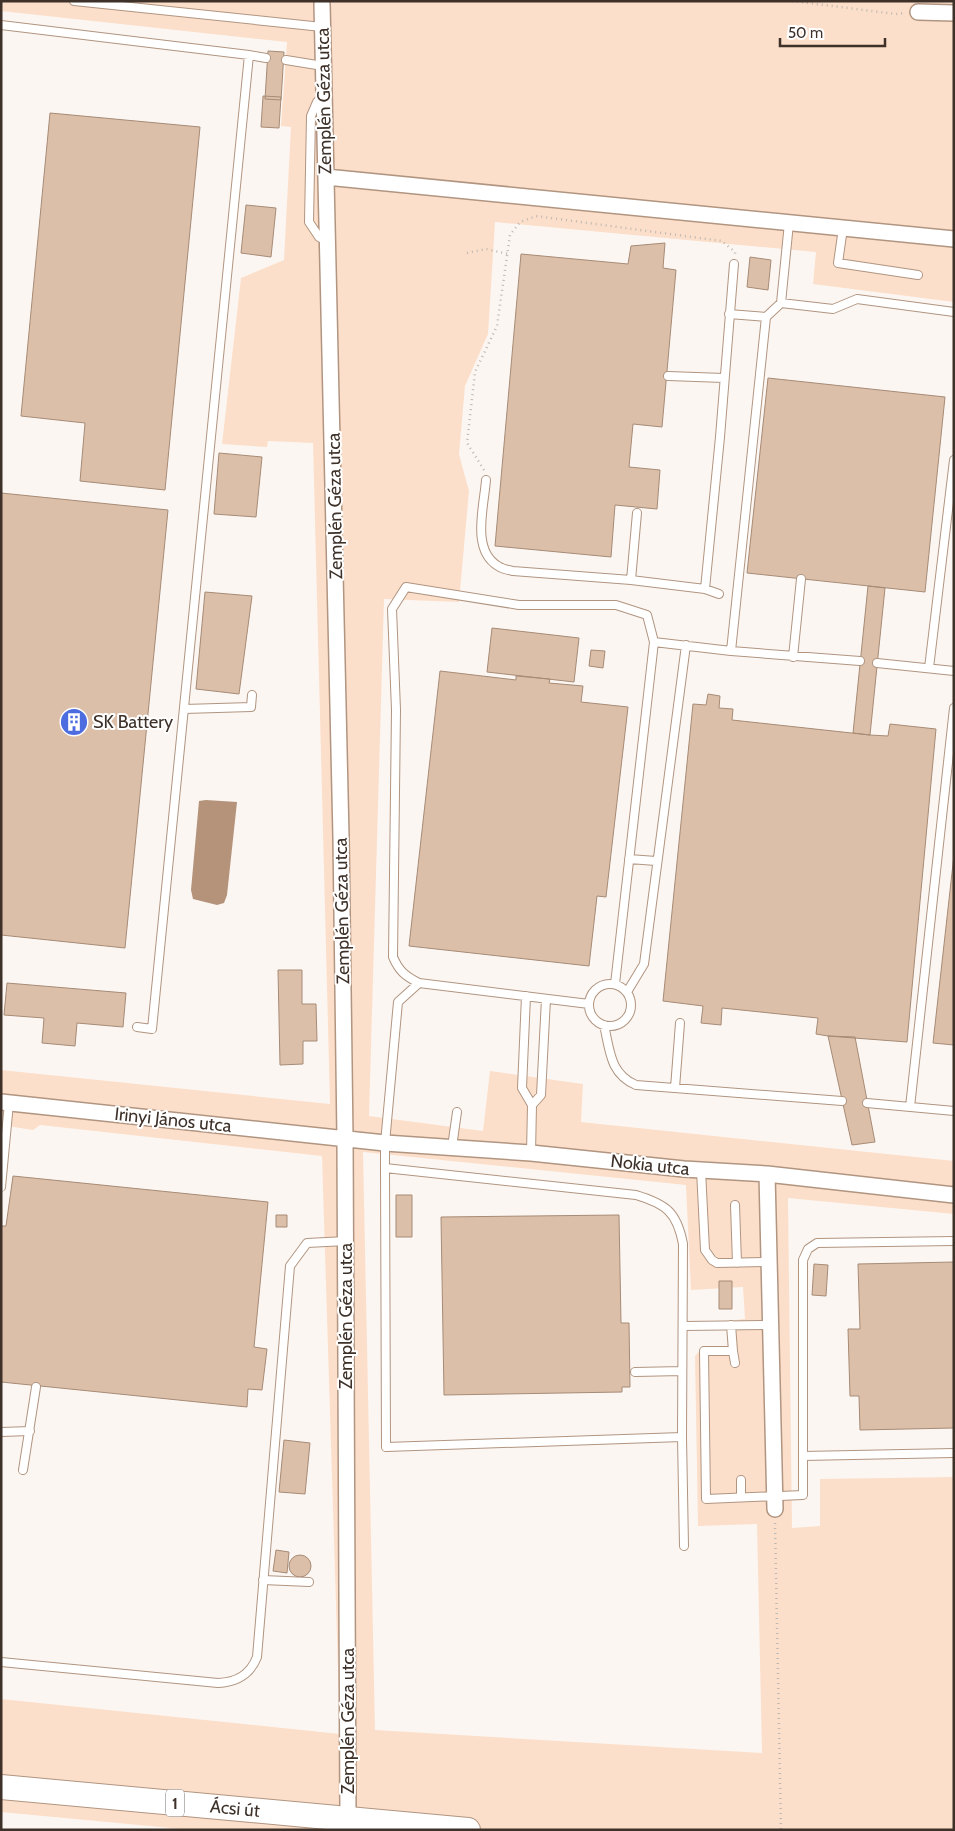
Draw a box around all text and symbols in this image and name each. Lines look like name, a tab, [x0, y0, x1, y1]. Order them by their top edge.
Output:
scale bar	[780, 15, 885, 47]
text: 50 m	[788, 24, 823, 42]
street label: Zemplén Géza utca	[312, 27, 336, 174]
street label: Zemplén Géza utca	[323, 432, 347, 579]
building icon: SK Battery	[59, 707, 89, 737]
place label: SK Battery	[93, 711, 173, 733]
street label: Zemplén Géza utca	[330, 837, 354, 984]
street label: Irinyi János utca	[113, 1103, 233, 1137]
street label: Nokia utca	[609, 1150, 691, 1180]
street label: Zemplén Géza utca	[335, 1242, 357, 1389]
street label: Zemplén Géza utca	[337, 1647, 359, 1794]
road number: 1	[166, 1790, 184, 1816]
street label: Ácsi út	[209, 1795, 261, 1822]

